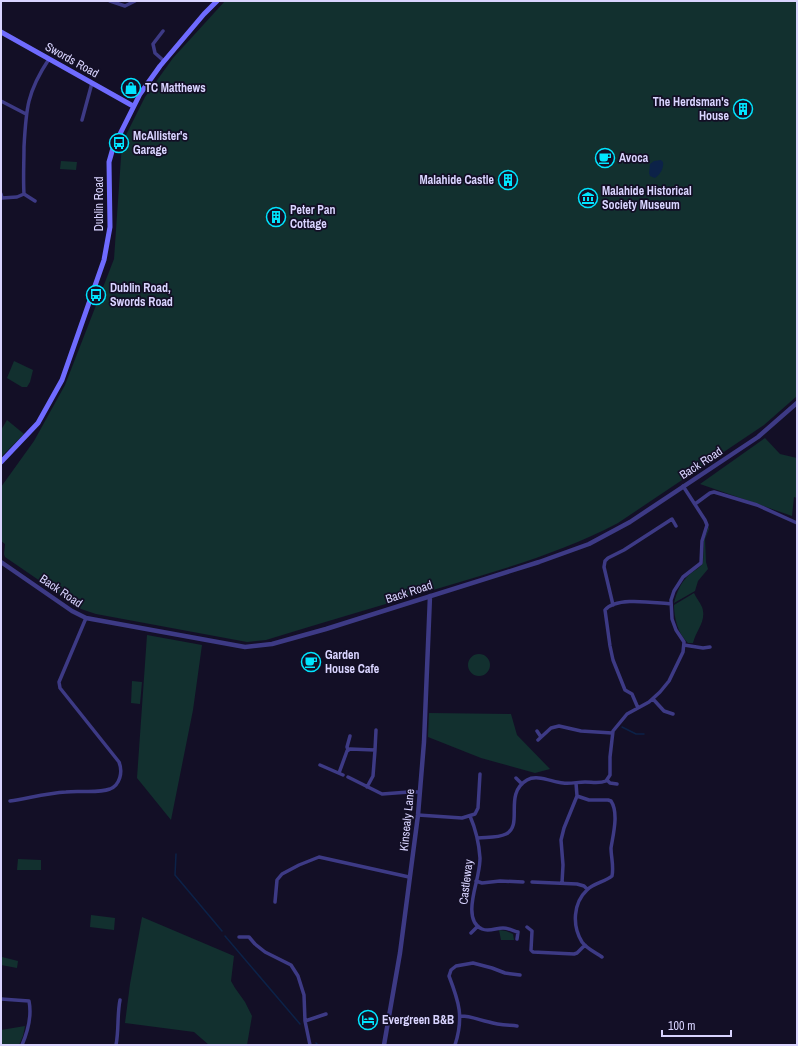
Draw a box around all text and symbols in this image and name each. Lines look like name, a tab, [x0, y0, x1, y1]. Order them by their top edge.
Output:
street label: Swords Road	[42, 39, 102, 81]
shop icon: TC Matthews	[120, 77, 142, 99]
place label: TC Matthews	[145, 80, 206, 96]
place label: The Herdsman's House	[653, 94, 730, 124]
building icon: The Herdsman's House	[732, 98, 754, 120]
place label: McAllister's Garage	[133, 128, 188, 158]
bus stop icon: McAllister's Garage	[108, 132, 130, 154]
cafe icon: Avoca	[594, 147, 616, 169]
place label: Avoca	[619, 150, 649, 166]
building icon: Malahide Castle	[497, 169, 519, 191]
place label: Malahide Castle	[420, 172, 495, 188]
street label: Dublin Road	[91, 177, 107, 231]
place label: Malahide Historical Society Museum	[602, 183, 692, 213]
museum icon: Malahide Historical Society Museum	[577, 187, 599, 209]
place label: Peter Pan Cottage	[290, 202, 335, 232]
building icon: Peter Pan Cottage	[265, 206, 287, 228]
place label: Dublin Road, Swords Road	[110, 280, 173, 310]
bus stop icon: Dublin Road, Swords Road	[85, 284, 107, 306]
street label: Back Road	[676, 443, 726, 483]
street label: Back Road	[37, 571, 85, 611]
street label: Back Road	[384, 577, 434, 607]
place label: Garden House Cafe	[325, 647, 380, 677]
cafe icon: Garden House Cafe	[300, 651, 322, 673]
street label: Kinsealy Lane	[396, 788, 418, 852]
street label: Castleway	[455, 858, 477, 906]
hotel icon: Evergreen B&B	[357, 1009, 379, 1031]
place label: Evergreen B&B	[382, 1012, 454, 1028]
scale bar	[662, 1012, 731, 1038]
text: 100 m	[668, 1018, 695, 1034]

